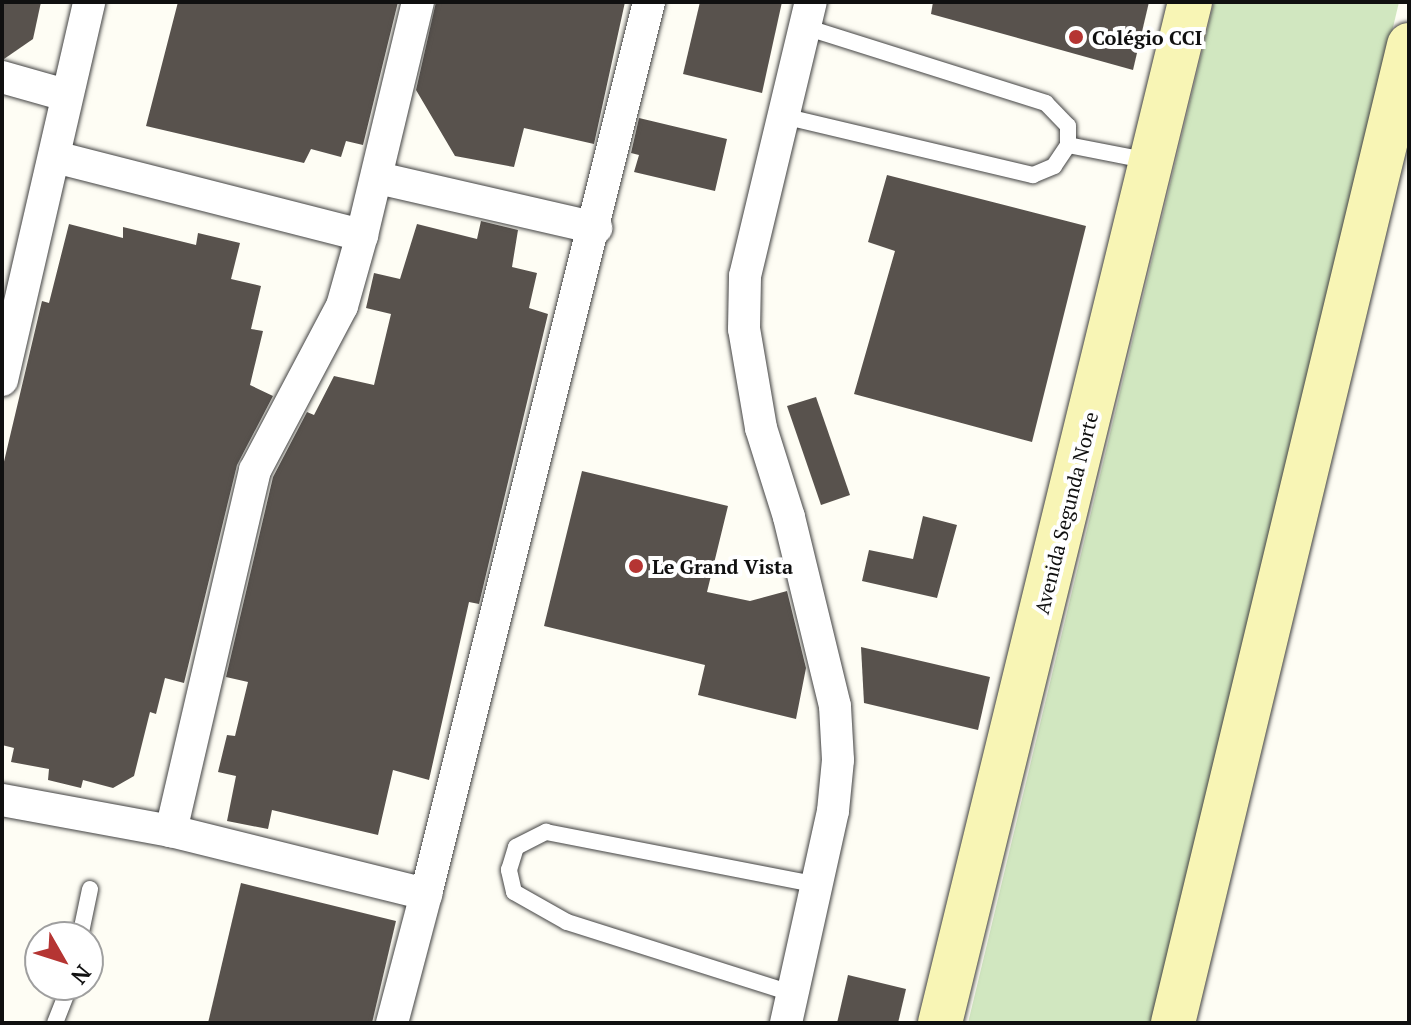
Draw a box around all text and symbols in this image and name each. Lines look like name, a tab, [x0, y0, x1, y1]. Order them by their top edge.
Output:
place label: Colégio CCI	[1092, 25, 1202, 49]
marker: Colégio CCI	[1067, 28, 1085, 46]
street label: Avenida Segunda Norte	[1029, 409, 1103, 617]
place label: Le Grand Vista	[652, 554, 793, 578]
marker: Le Grand Vista	[627, 557, 645, 575]
north arrow	[24, 921, 104, 1001]
text: N	[65, 960, 98, 991]

